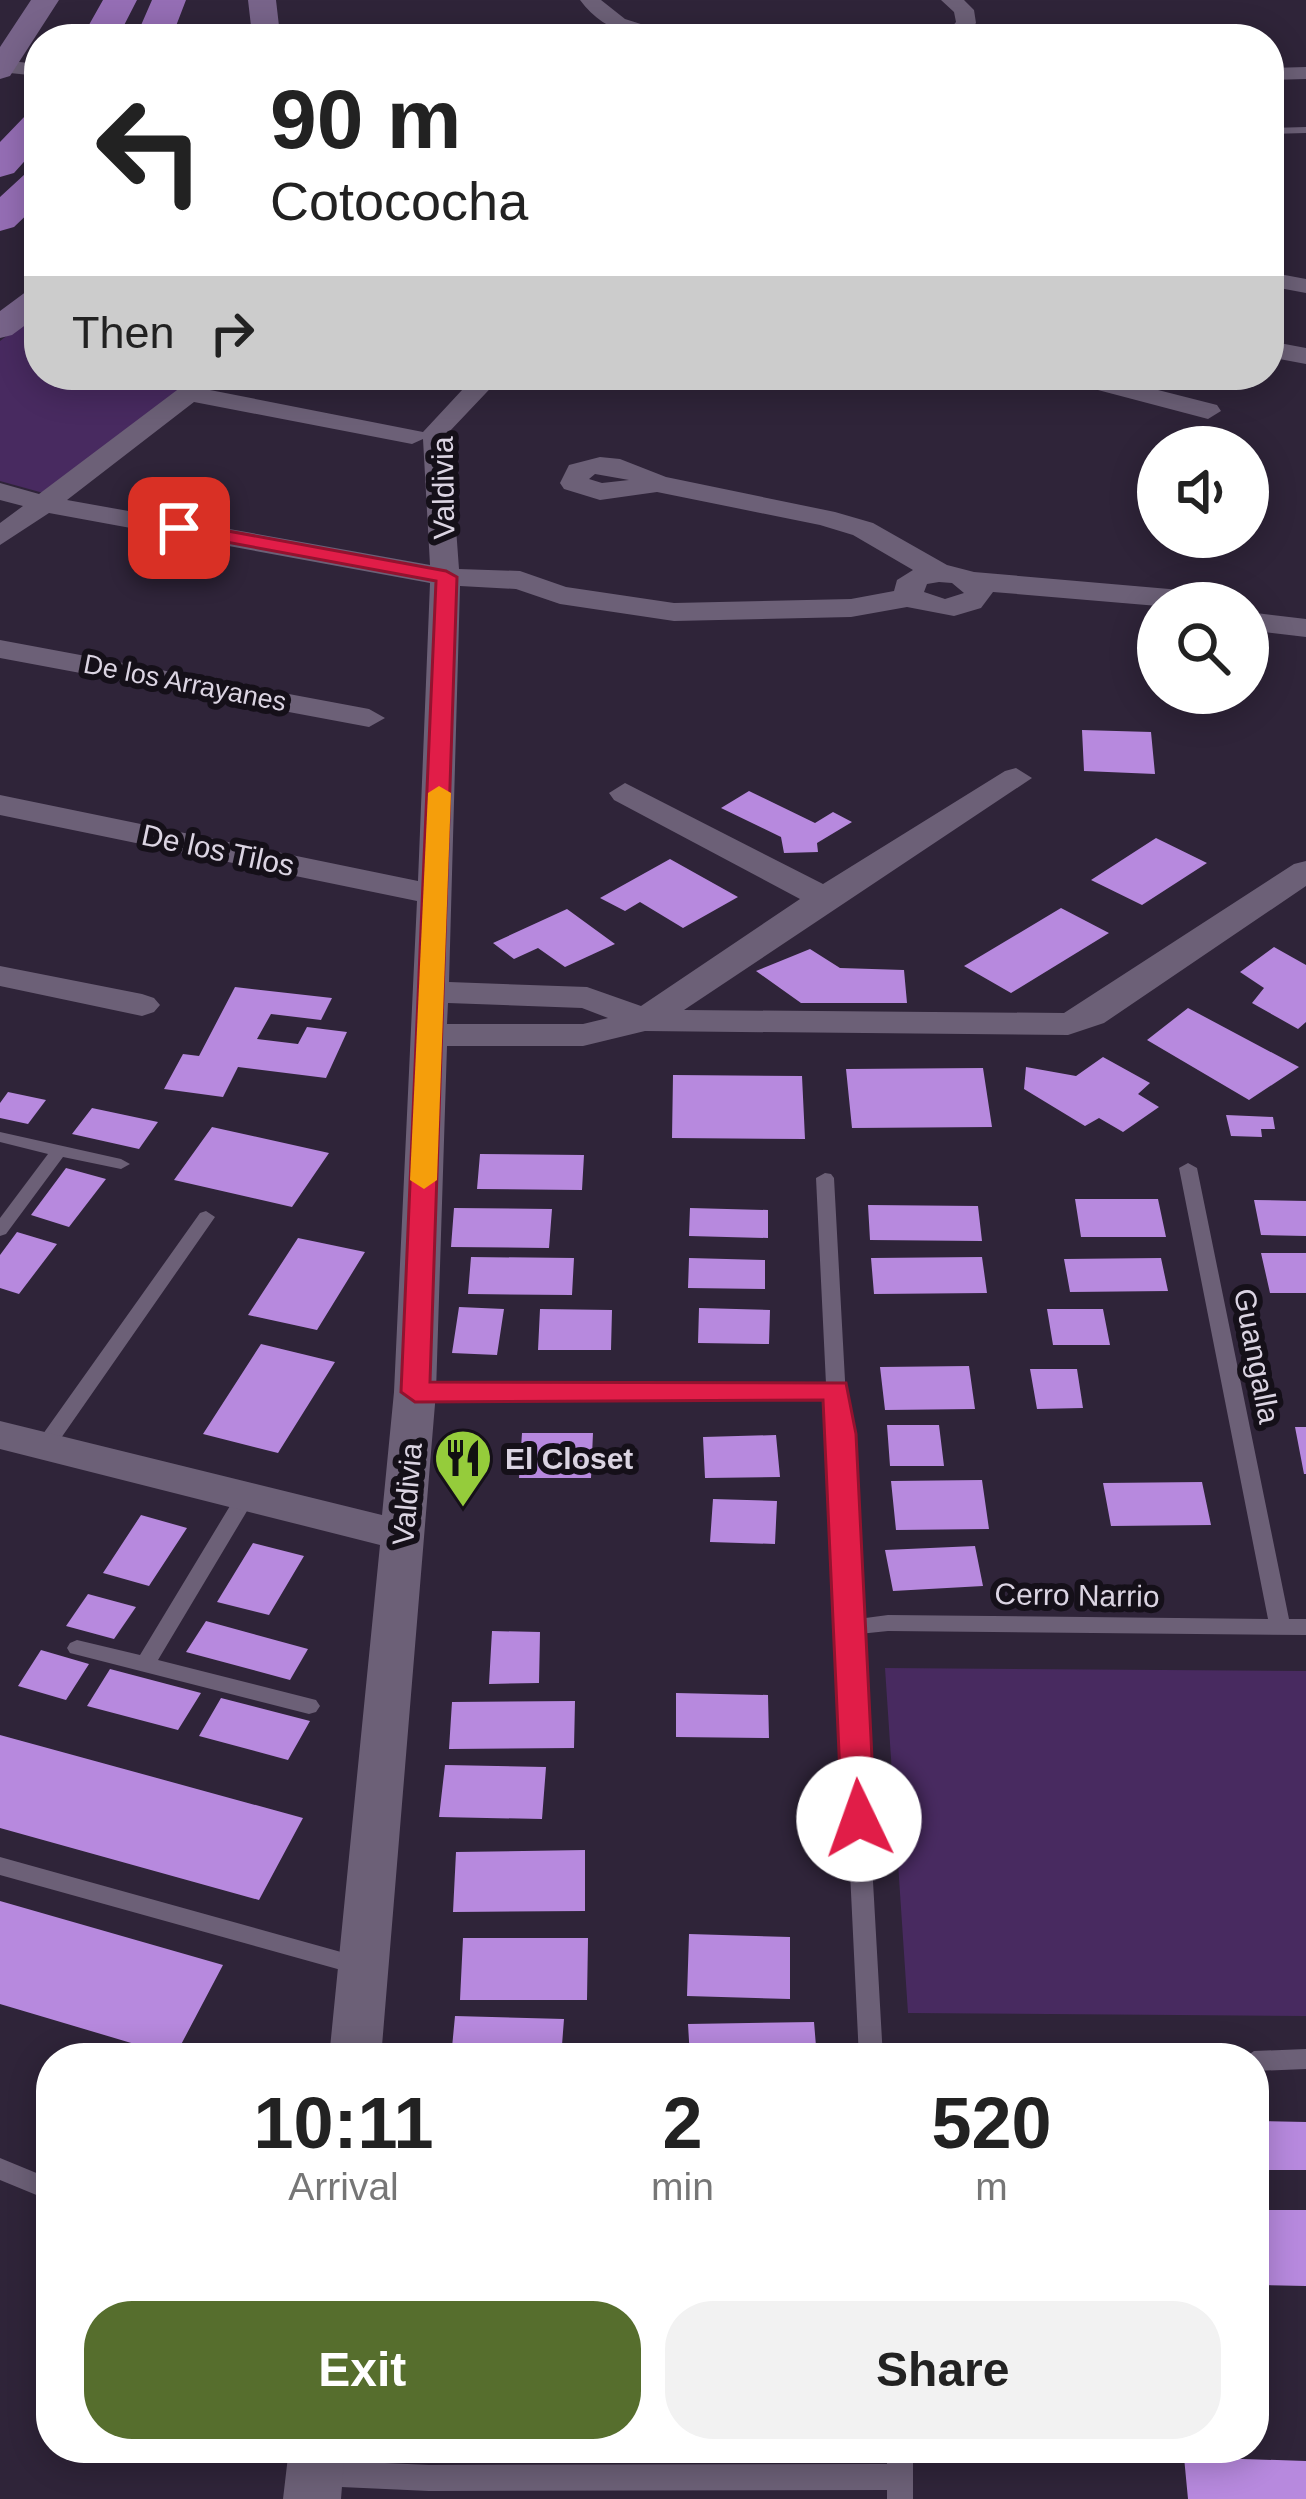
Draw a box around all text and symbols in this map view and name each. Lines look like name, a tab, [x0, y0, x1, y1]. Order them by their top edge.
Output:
icon: left	[72, 72, 228, 228]
text: 90 m	[270, 72, 461, 166]
text: Cotococha	[270, 171, 528, 231]
icon: right	[199, 300, 265, 366]
text: Then	[72, 307, 175, 358]
map controls	[1137, 426, 1269, 714]
button: sound	[1137, 426, 1269, 558]
street label: Valdivia	[426, 436, 460, 540]
pin	[128, 477, 230, 579]
icon: arrive	[146, 495, 212, 561]
button: search	[1137, 582, 1269, 714]
street label: De los Arrayanes	[81, 649, 289, 717]
street label: De los Tilos	[139, 818, 297, 882]
street label: Guangalla	[1228, 1286, 1286, 1427]
restaurant icon: El Closet	[432, 1427, 494, 1509]
street label: Valdivia	[386, 1441, 428, 1547]
place label: El Closet	[505, 1442, 633, 1475]
street label: Cerro Narrio	[994, 1577, 1160, 1613]
position arrow	[796, 1756, 922, 1882]
text: 10:11	[253, 2083, 434, 2163]
text: 2	[662, 2083, 703, 2163]
text: 520	[931, 2083, 1052, 2163]
text: Arrival	[288, 2165, 399, 2208]
text: min	[651, 2165, 714, 2208]
text: m	[975, 2165, 1008, 2208]
button: Exit	[84, 2301, 641, 2439]
button: Share	[665, 2301, 1221, 2439]

